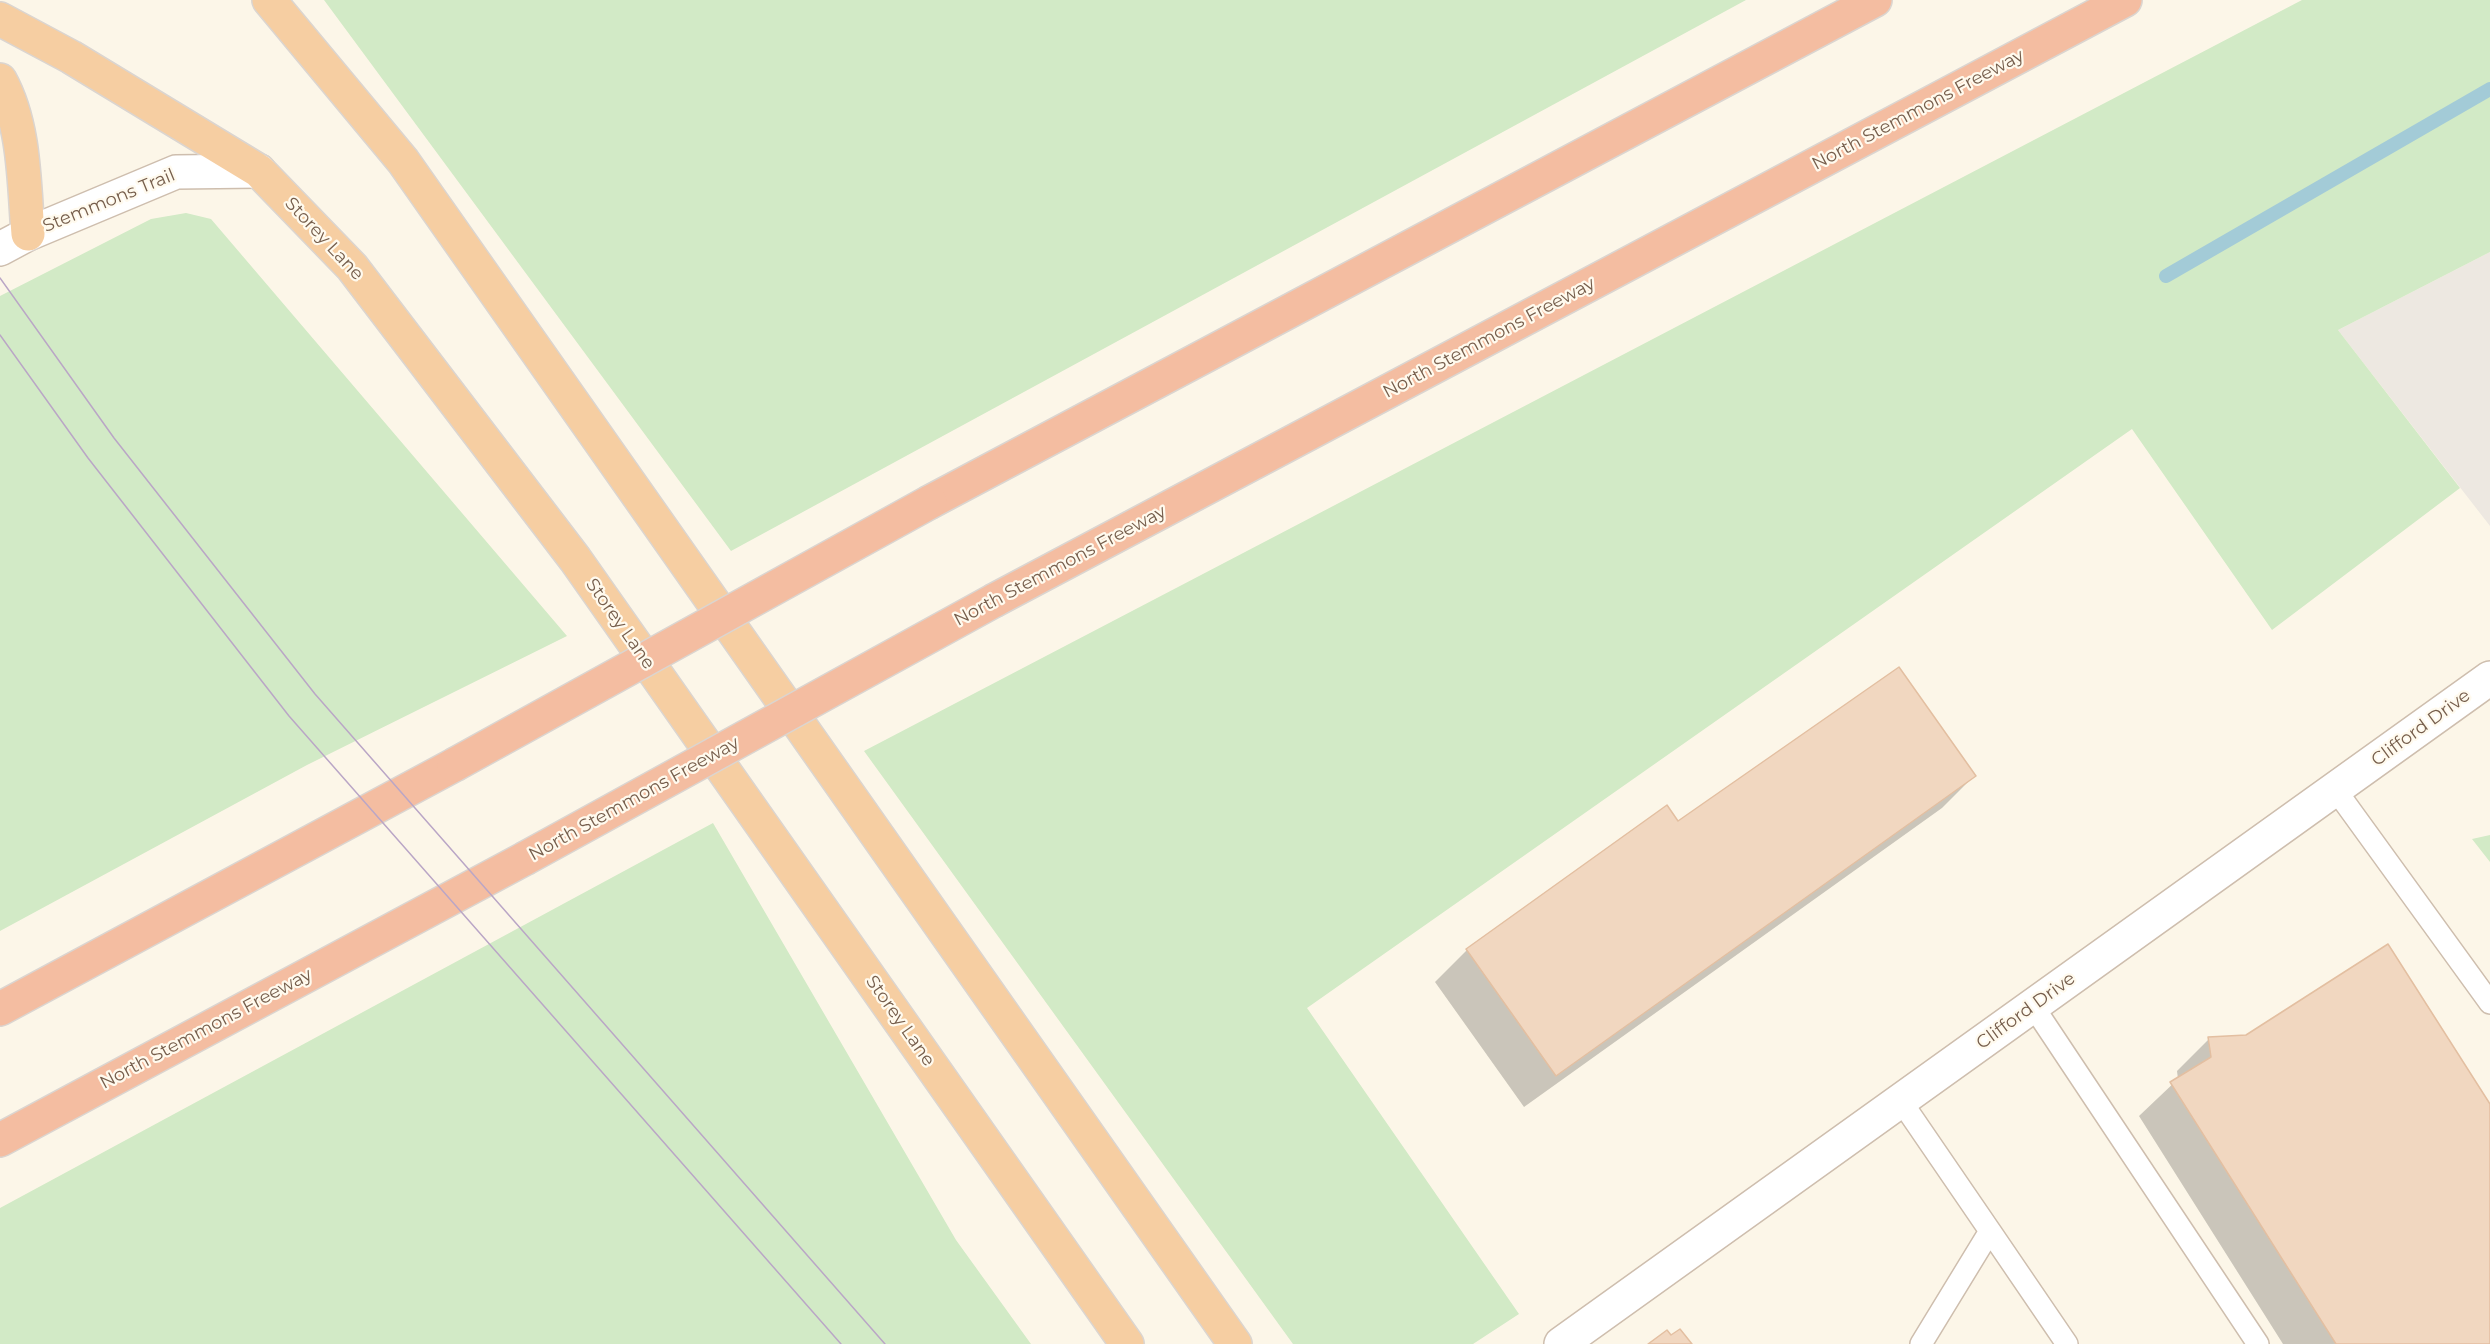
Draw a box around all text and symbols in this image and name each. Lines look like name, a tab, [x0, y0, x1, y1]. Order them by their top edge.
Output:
street label: North Stemmons Freeway	[1808, 45, 2028, 175]
street label: Stemmons Trail	[40, 165, 178, 237]
street label: Storey Lane	[280, 193, 368, 285]
street label: North Stemmons Freeway	[1379, 273, 1599, 403]
street label: North Stemmons Freeway	[950, 501, 1170, 631]
street label: Storey Lane	[581, 574, 659, 674]
street label: Clifford Drive	[2367, 685, 2475, 771]
street label: North Stemmons Freeway	[525, 732, 743, 866]
street label: North Stemmons Freeway	[96, 964, 316, 1094]
street label: Clifford Drive	[1972, 968, 2080, 1054]
street label: Storey Lane	[861, 971, 939, 1071]

